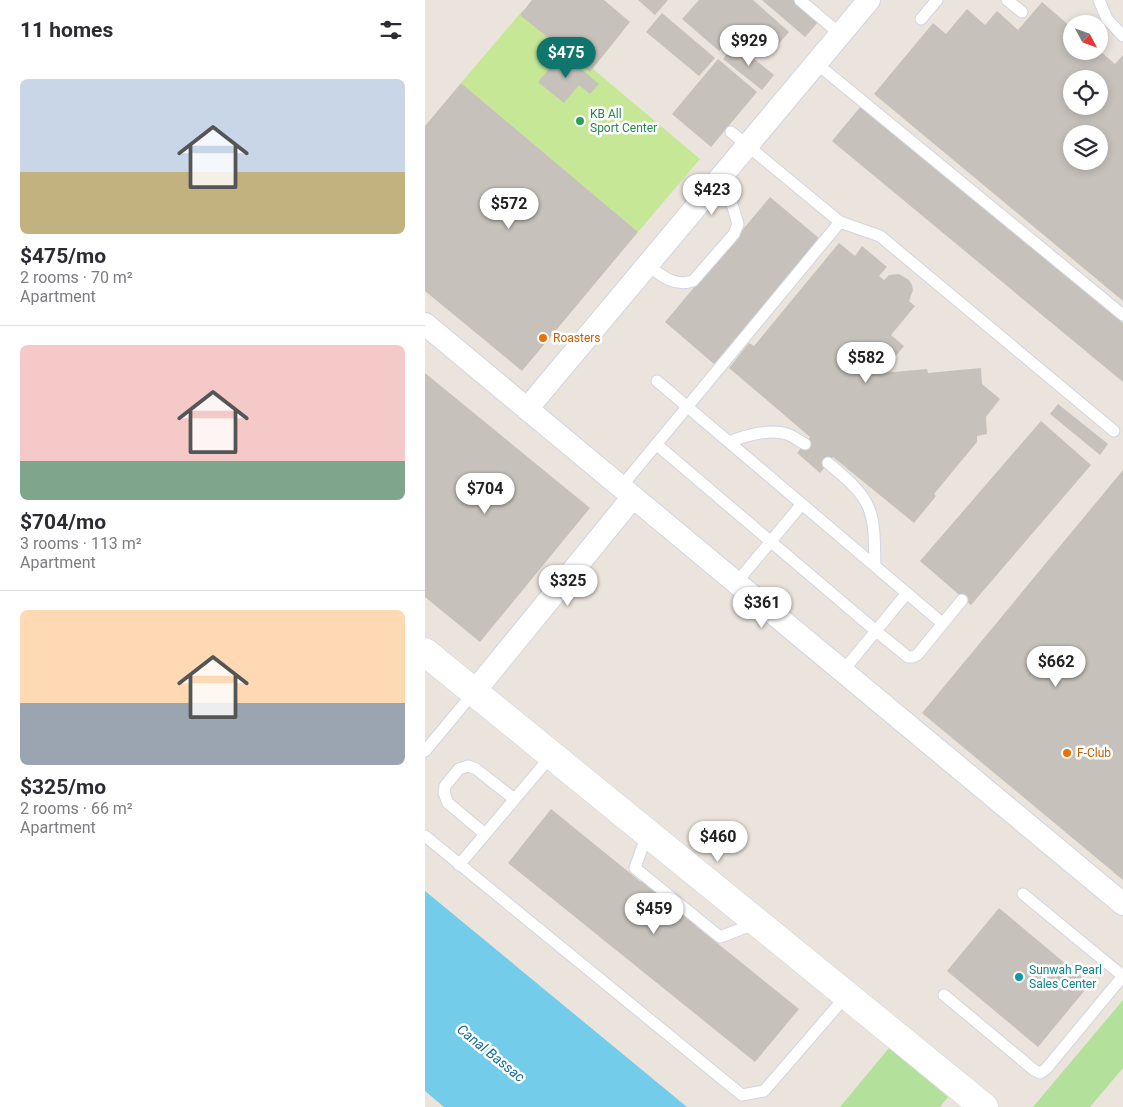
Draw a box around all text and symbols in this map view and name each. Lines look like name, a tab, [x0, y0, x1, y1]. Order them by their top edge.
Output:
north arrow	[1063, 15, 1107, 60]
map controls	[1063, 15, 1108, 170]
icon: filters	[377, 16, 405, 44]
text: 11 homes	[20, 18, 113, 42]
pin: $929	[719, 24, 779, 67]
text: $929	[731, 31, 767, 50]
pin: $475	[536, 36, 596, 79]
text: $475	[548, 43, 584, 62]
button: locate	[1063, 70, 1108, 115]
place label: KB All Sport Center	[590, 107, 657, 135]
icon: home	[168, 112, 258, 202]
marker: KB All Sport Center	[574, 115, 586, 127]
button: layers	[1063, 125, 1108, 170]
pin: $423	[682, 174, 742, 216]
text: $423	[694, 180, 730, 199]
pin: $572	[479, 188, 539, 230]
text: $572	[491, 194, 527, 213]
text: $475/mo	[20, 244, 106, 268]
text: 2 rooms · 70 m²	[20, 268, 133, 287]
text: Apartment	[20, 287, 96, 306]
place label: Roasters	[553, 331, 601, 345]
marker: Roasters	[537, 332, 549, 344]
pin: $582	[836, 342, 896, 384]
text: $582	[848, 348, 884, 367]
icon: home	[168, 377, 258, 467]
pin: $704	[455, 472, 515, 515]
text: $704	[467, 479, 503, 498]
text: $704/mo	[20, 510, 106, 534]
text: 3 rooms · 113 m²	[20, 534, 142, 553]
text: Apartment	[20, 553, 96, 572]
pin: $325	[538, 564, 598, 607]
text: $325	[550, 571, 586, 590]
pin: $361	[732, 586, 792, 629]
text: $361	[744, 593, 780, 612]
icon: home	[168, 642, 258, 732]
pin: $662	[1026, 646, 1086, 688]
text: $662	[1038, 652, 1074, 671]
place label: F-Club	[1077, 746, 1111, 760]
marker: F-Club	[1061, 747, 1073, 759]
text: $325/mo	[20, 775, 106, 799]
text: 2 rooms · 66 m²	[20, 799, 133, 818]
text: Apartment	[20, 818, 96, 837]
pin: $460	[688, 820, 748, 863]
text: $460	[700, 827, 736, 846]
pin: $459	[624, 892, 684, 935]
text: $459	[636, 899, 672, 918]
place label: Sunwah Pearl Sales Center	[1029, 963, 1102, 991]
marker: Sunwah Pearl Sales Center	[1013, 971, 1025, 983]
water label: Canal Bassac	[454, 1021, 528, 1085]

